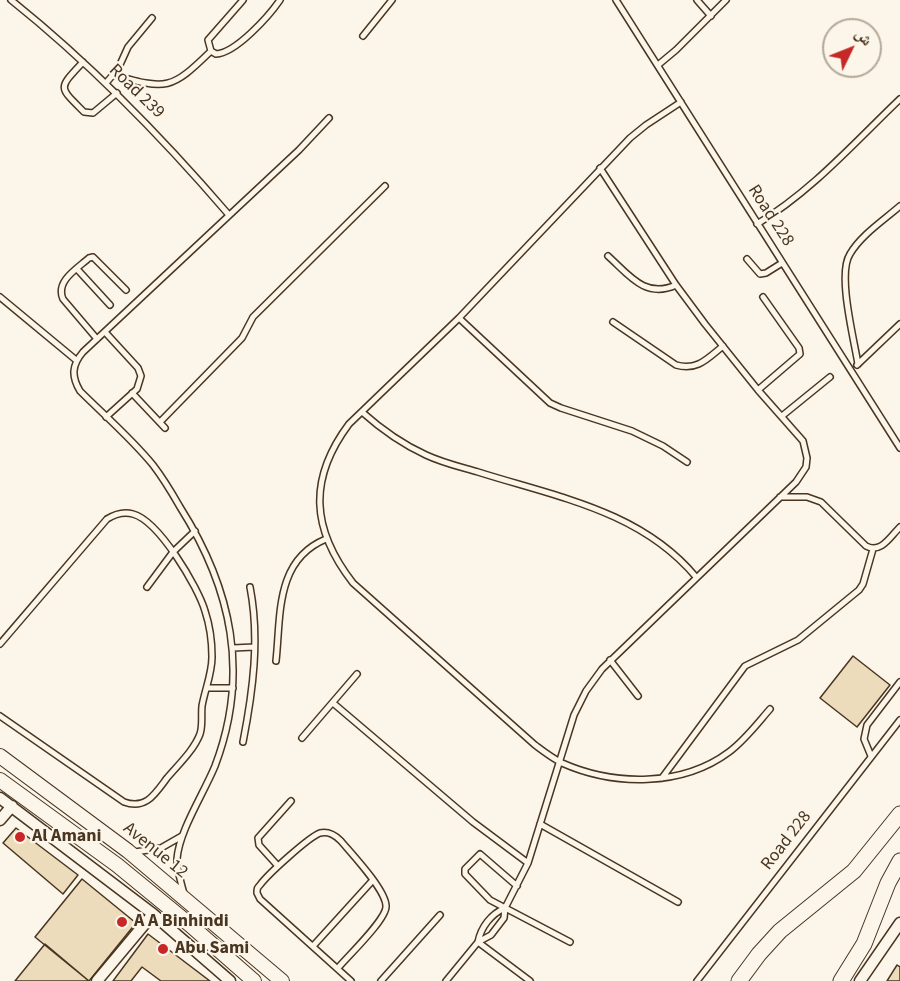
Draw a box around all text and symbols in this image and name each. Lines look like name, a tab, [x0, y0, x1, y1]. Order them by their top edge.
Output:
north arrow	[822, 18, 882, 78]
text: ش	[850, 23, 878, 51]
street label: Road 239	[104, 60, 168, 124]
street label: Road 228	[742, 181, 798, 251]
street label: Road 228	[757, 807, 817, 875]
street label: Avenue 12	[118, 818, 192, 884]
place label: Al Amani	[32, 826, 102, 848]
marker: Al Amani	[13, 830, 27, 844]
place label: A A Binhindi	[134, 911, 229, 933]
marker: A A Binhindi	[115, 915, 129, 929]
place label: Abu Sami	[175, 938, 249, 960]
marker: Abu Sami	[156, 942, 170, 956]

